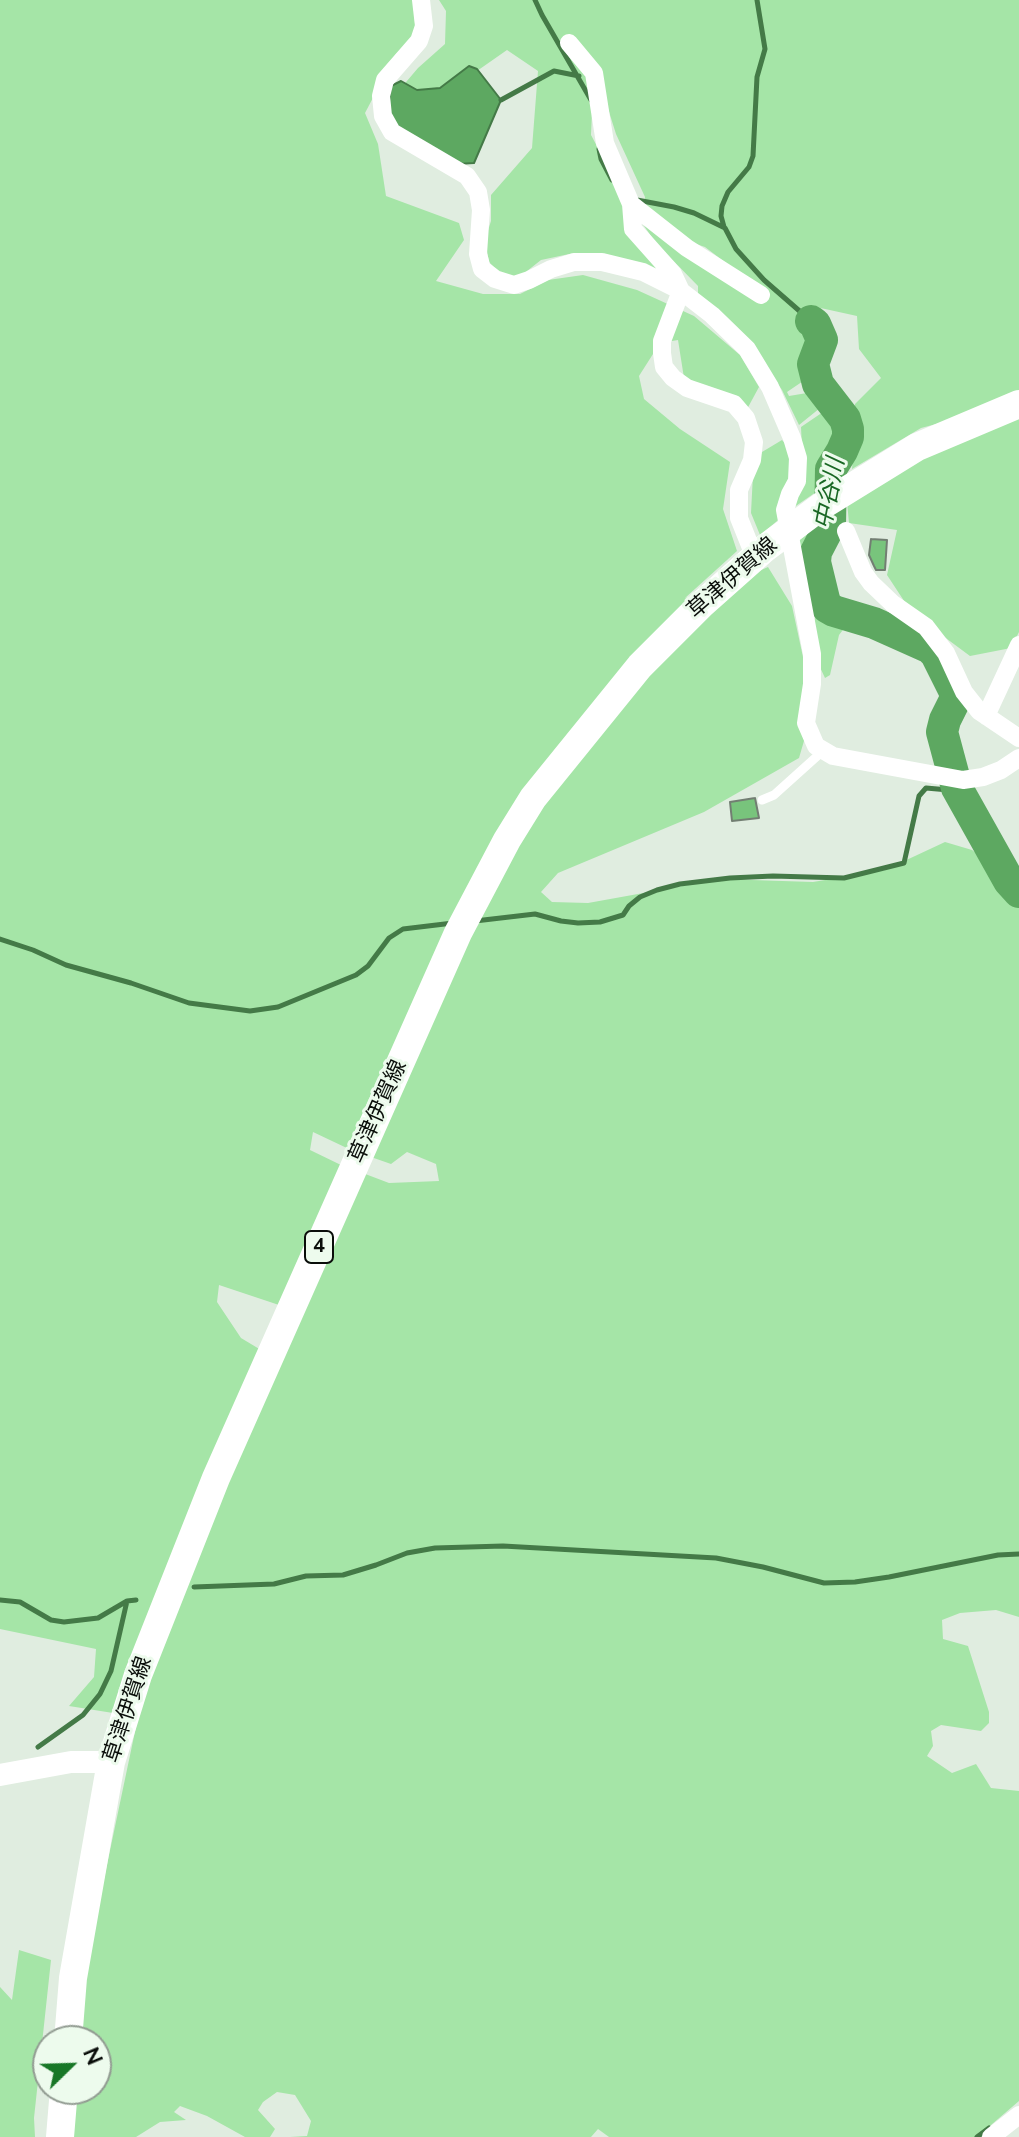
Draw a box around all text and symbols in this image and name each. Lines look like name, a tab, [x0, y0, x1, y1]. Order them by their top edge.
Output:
water label: 中谷川	[810, 456, 852, 532]
street label: 草津伊賀線	[683, 533, 783, 625]
street label: 草津伊賀線	[345, 1056, 413, 1168]
road number: 4	[305, 1231, 333, 1263]
street label: 草津伊賀線	[99, 1654, 159, 1766]
north arrow	[32, 2025, 112, 2105]
text: N	[75, 2043, 109, 2070]

